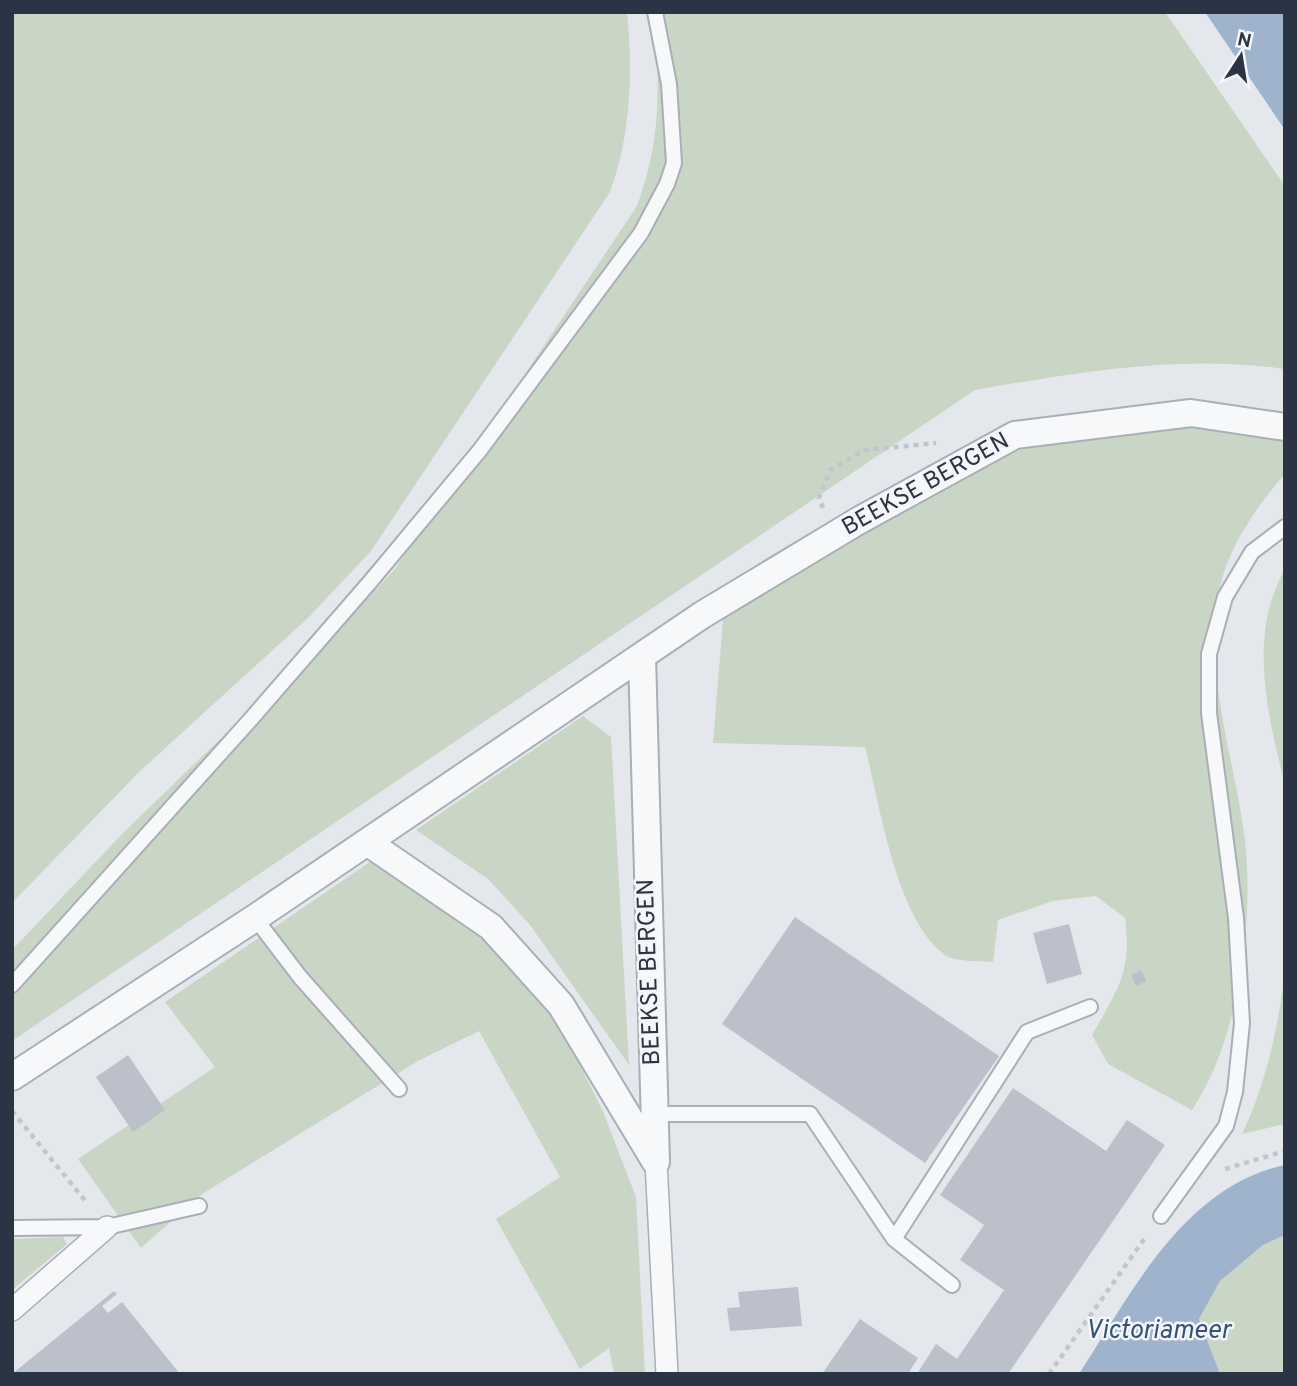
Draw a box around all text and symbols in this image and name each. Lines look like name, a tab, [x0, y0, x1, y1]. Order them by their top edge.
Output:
north arrow	[1206, 21, 1276, 91]
text: N	[1235, 28, 1253, 54]
street label: BEEKSE BERGEN	[837, 427, 1015, 543]
street label: BEEKSE BERGEN	[632, 878, 668, 1066]
water label: Victoriameer	[1085, 1315, 1233, 1348]

